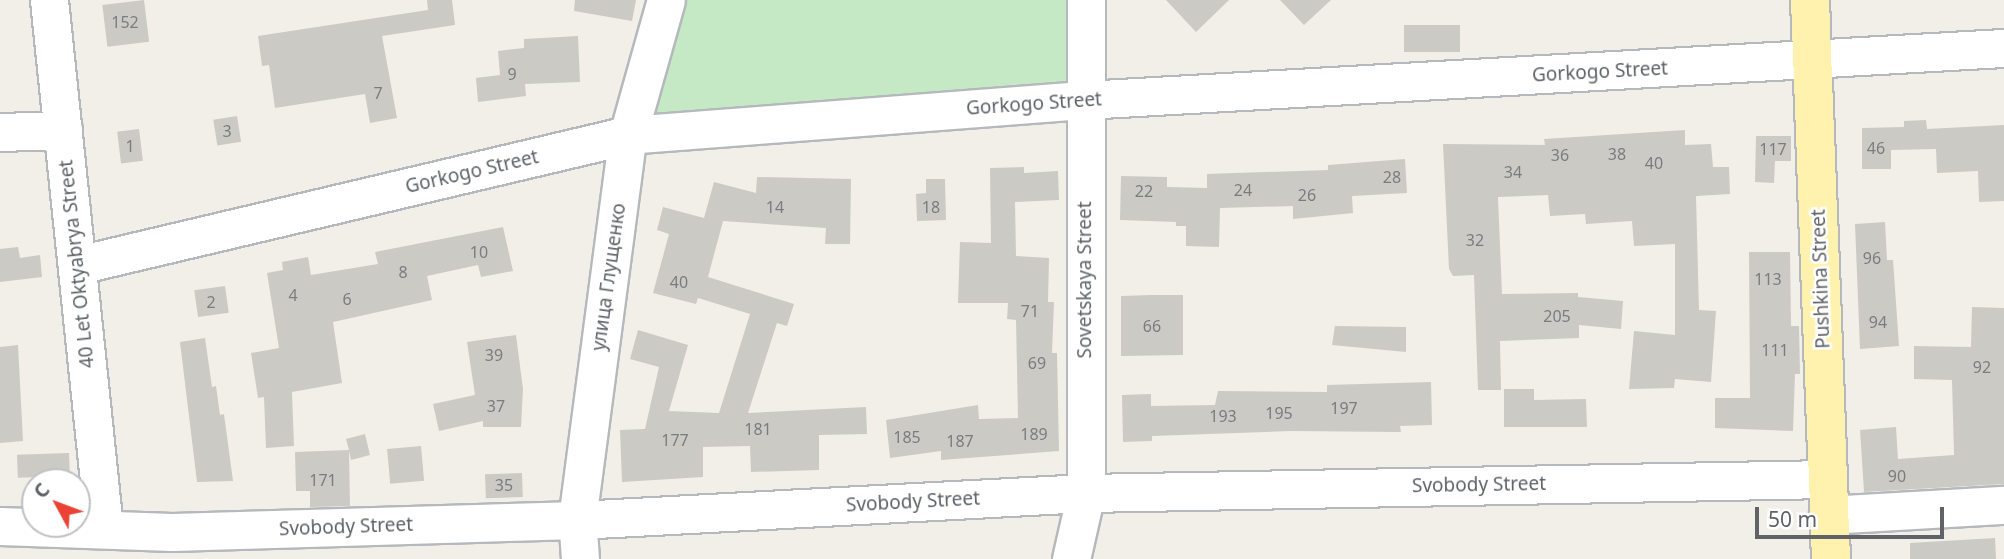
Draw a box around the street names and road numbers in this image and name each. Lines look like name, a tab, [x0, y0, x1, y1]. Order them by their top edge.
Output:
street label: Gorkogo Street	[1532, 57, 1668, 87]
street label: Gorkogo Street	[965, 88, 1103, 120]
street label: Gorkogo Street	[403, 146, 541, 198]
street label: 40 Let Oktyabrya Street	[55, 159, 99, 369]
street label: Sovetskaya Street	[1074, 201, 1096, 359]
street label: улица Глущенко	[587, 202, 631, 352]
street label: Pushkina Street	[1807, 209, 1835, 349]
street label: Svobody Street	[1412, 472, 1546, 498]
street label: Svobody Street	[845, 487, 981, 517]
street label: Svobody Street	[279, 513, 413, 541]

